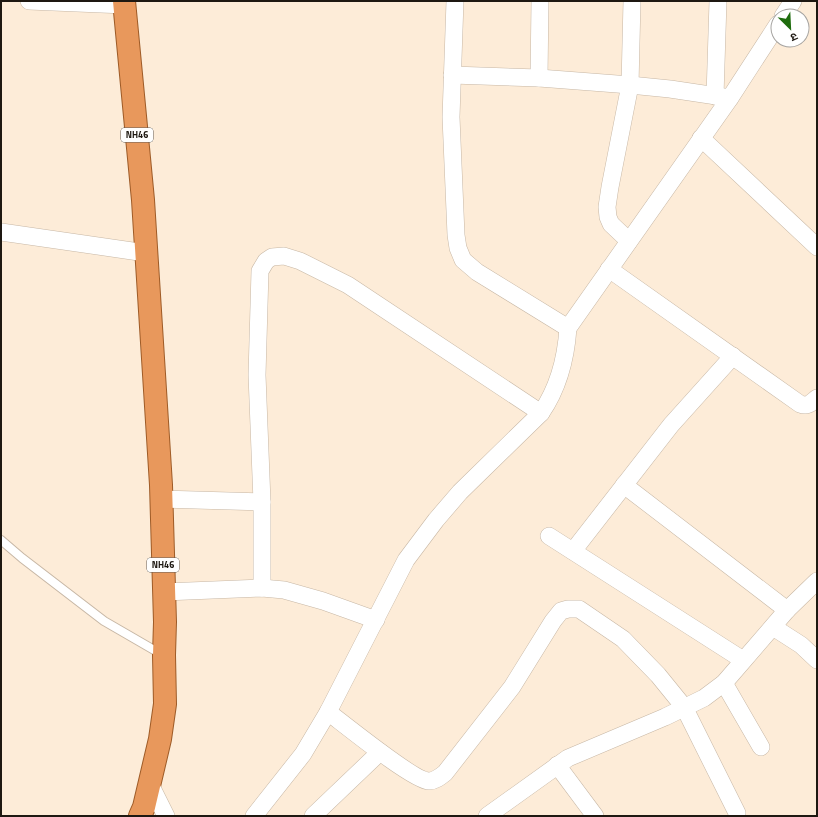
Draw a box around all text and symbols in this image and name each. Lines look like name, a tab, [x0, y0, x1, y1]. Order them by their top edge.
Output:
north arrow	[770, 8, 810, 48]
text: उ	[787, 29, 800, 46]
road number: NH46	[121, 128, 153, 142]
road number: NH46	[147, 558, 179, 572]

